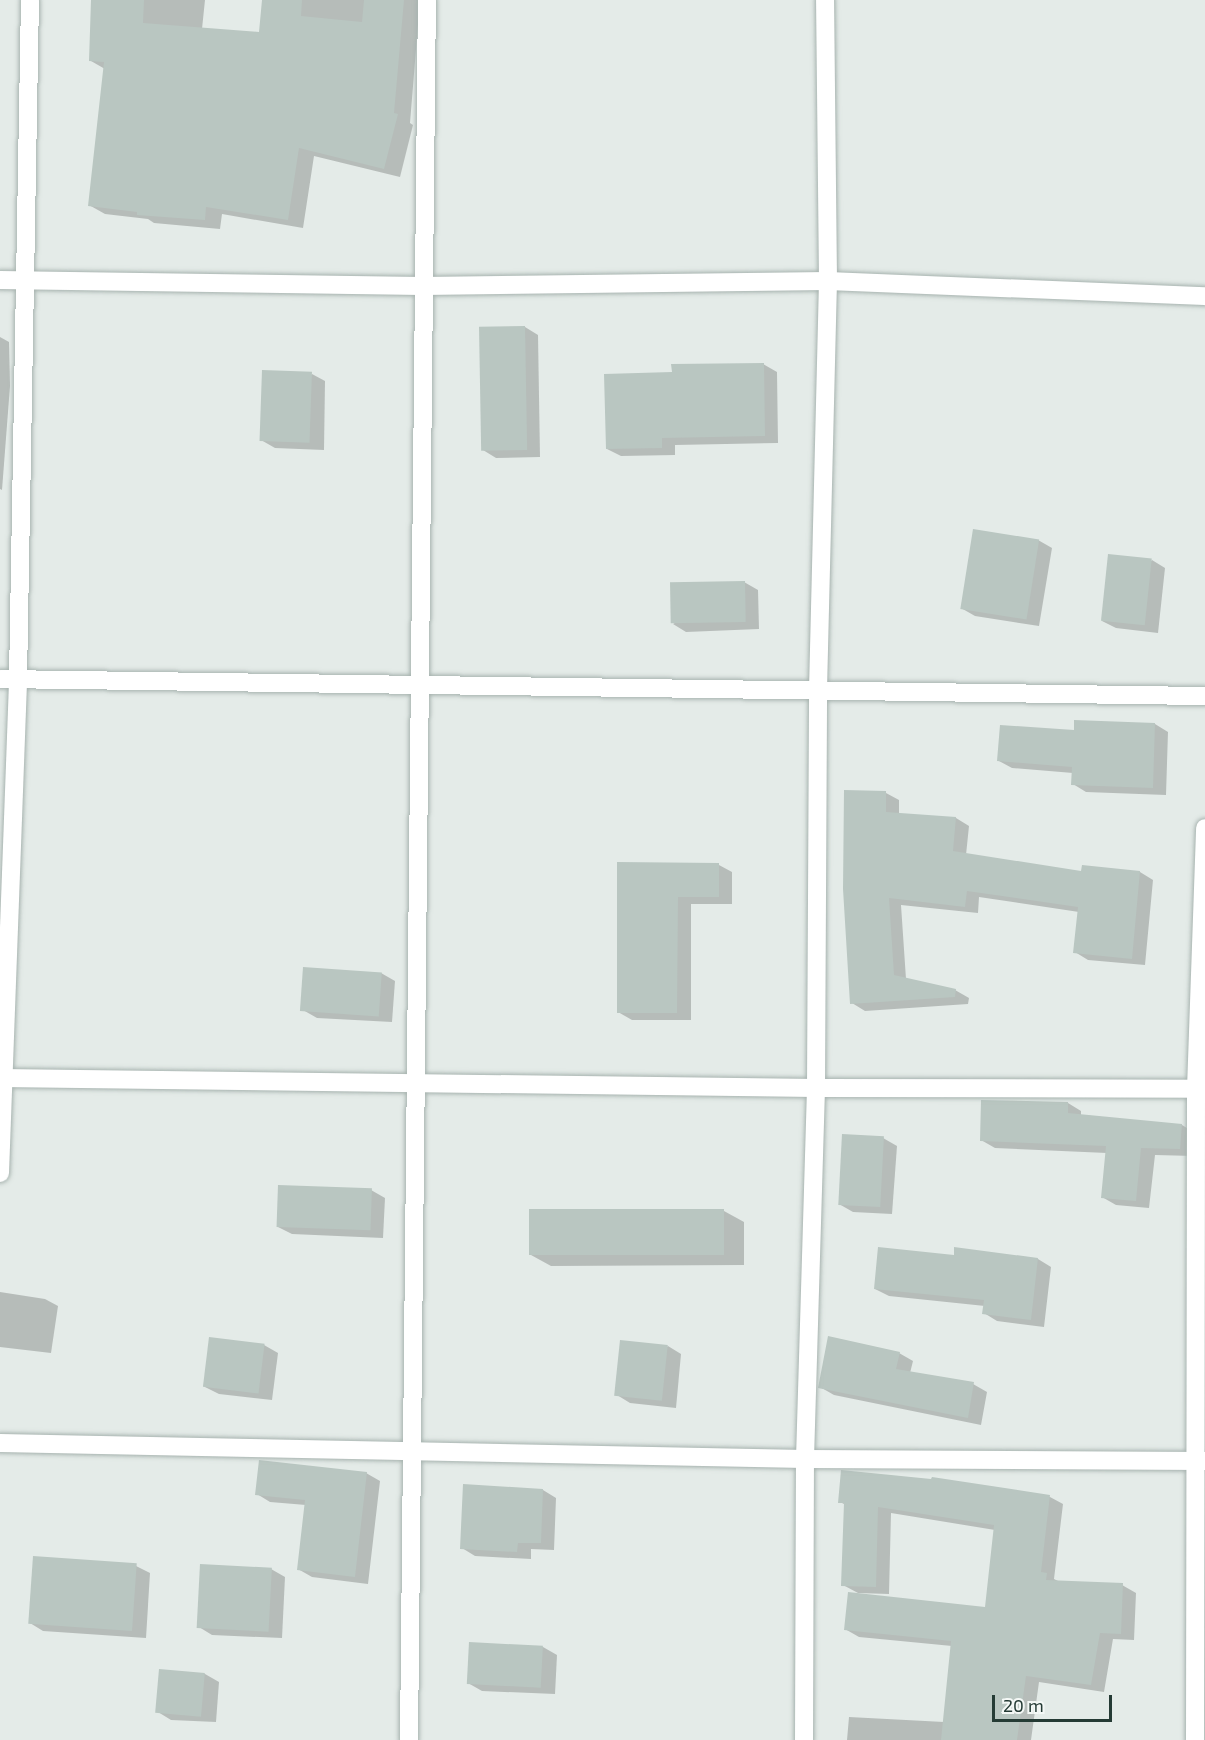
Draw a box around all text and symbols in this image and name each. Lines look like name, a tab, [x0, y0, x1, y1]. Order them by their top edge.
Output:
scale bar	[995, 1683, 1115, 1721]
text: 20 m	[1003, 1694, 1044, 1716]

